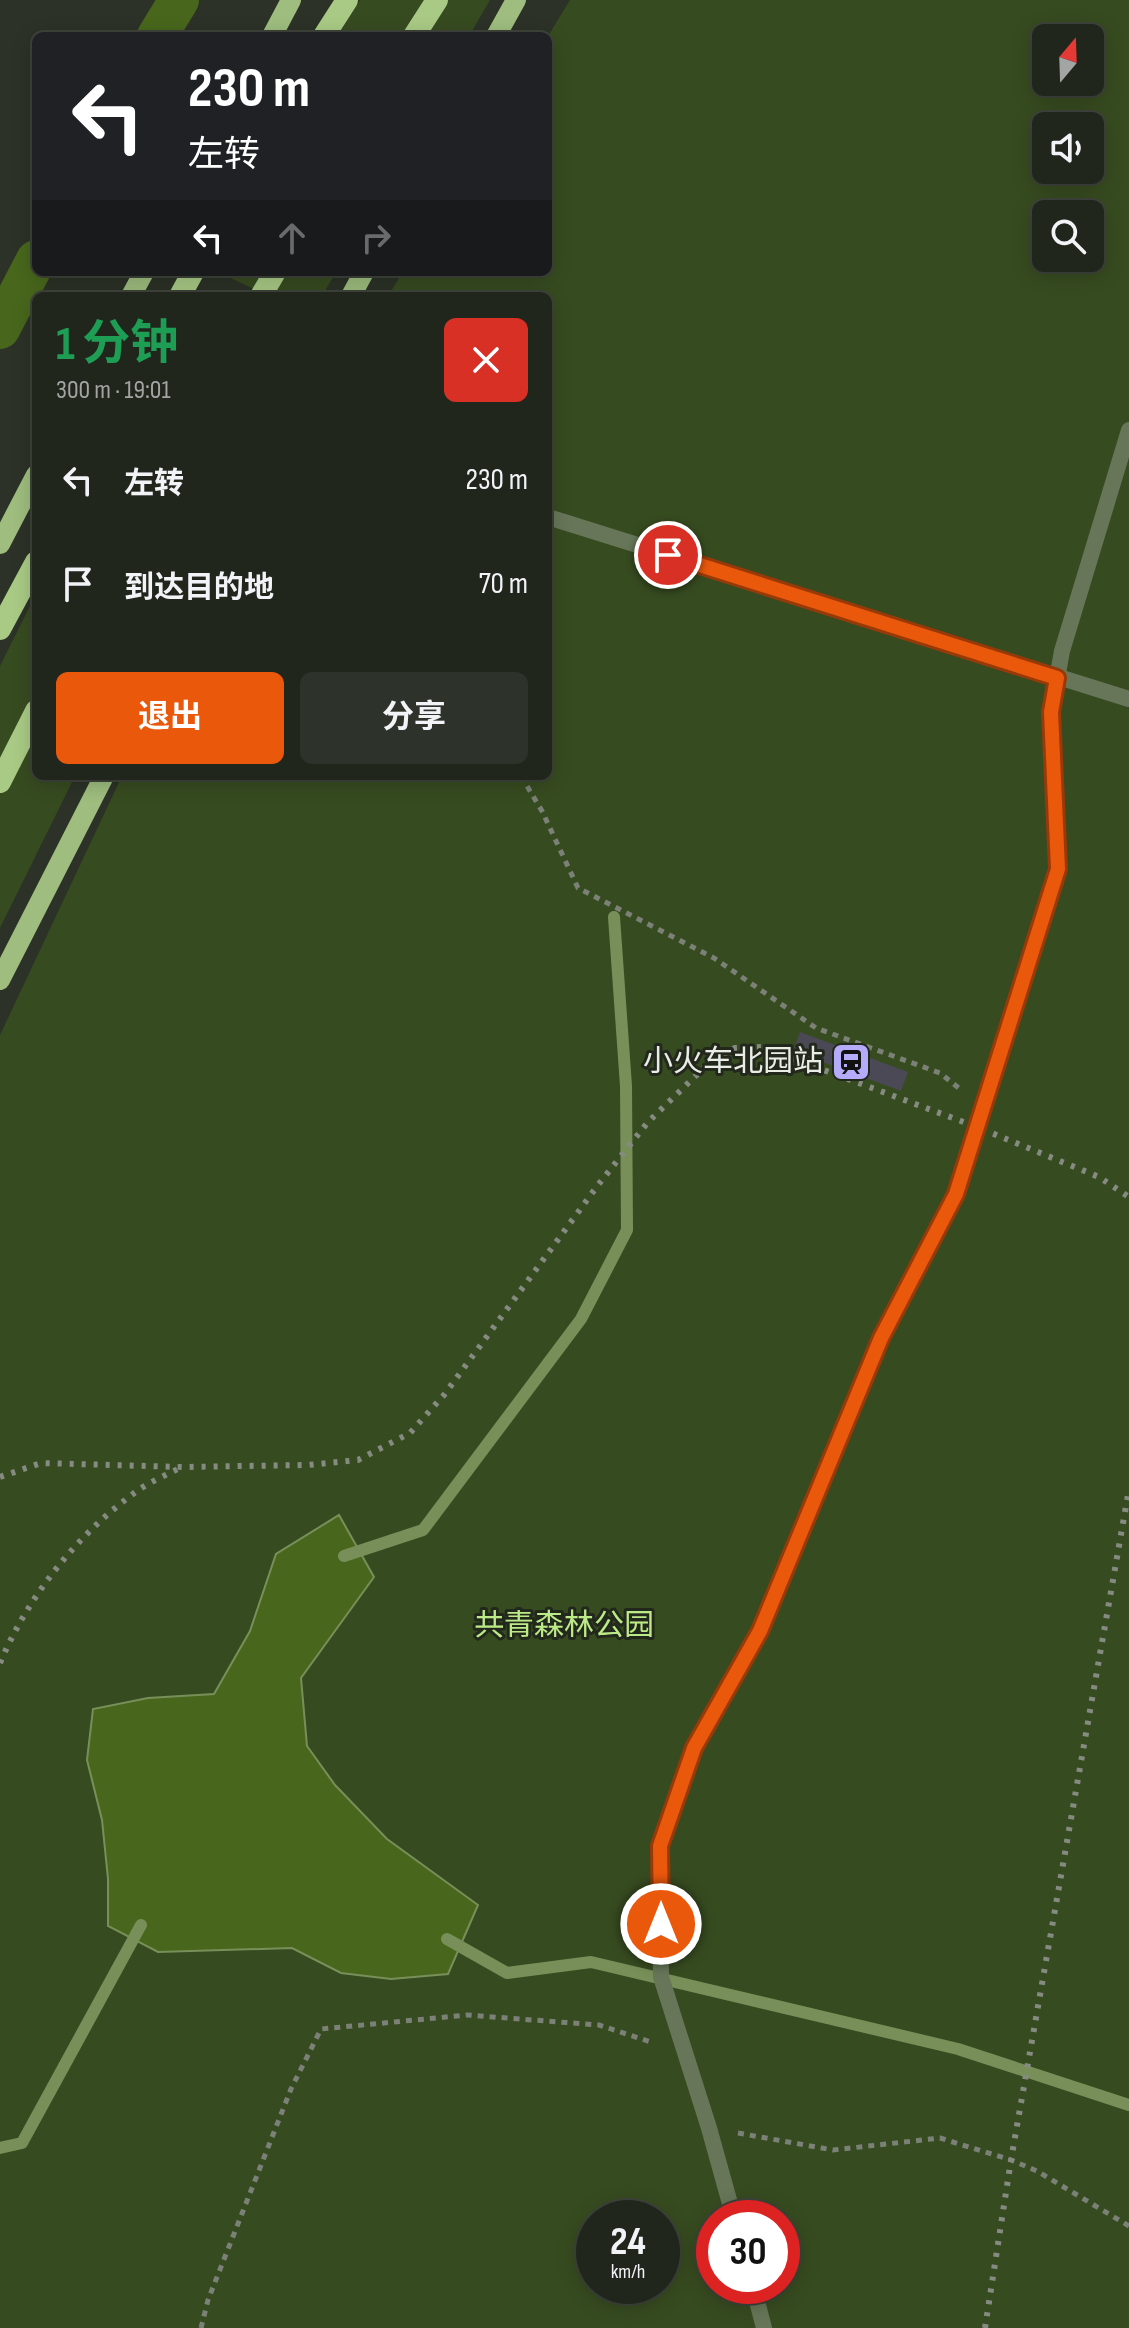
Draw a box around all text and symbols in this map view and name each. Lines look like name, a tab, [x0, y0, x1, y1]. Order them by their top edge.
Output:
north arrow	[1032, 24, 1104, 96]
map controls	[1032, 24, 1104, 272]
text: 230 m	[188, 56, 310, 123]
icon: left	[56, 64, 160, 168]
button: sound	[1032, 112, 1104, 184]
text: 左转	[188, 134, 260, 177]
button: search	[1032, 200, 1104, 272]
icon: left	[186, 216, 230, 260]
icon: ahead	[270, 216, 314, 260]
icon: right	[354, 216, 398, 260]
text: 1 分钟	[56, 316, 178, 373]
button: close	[444, 318, 528, 402]
text: 300 m · 19:01	[56, 375, 171, 406]
icon: left	[56, 458, 100, 502]
text: 230 m	[466, 462, 528, 498]
text: 左转	[124, 466, 184, 502]
pin	[634, 521, 702, 589]
icon: arrive	[646, 533, 690, 577]
icon: arrive	[56, 562, 100, 606]
text: 70 m	[479, 566, 528, 602]
text: 到达目的地	[124, 570, 274, 606]
button: 退出	[56, 672, 284, 764]
button: 分享	[300, 672, 528, 764]
station icon: 小火车北园站	[830, 1041, 872, 1083]
place label: 小火车北园站	[643, 1044, 823, 1080]
park label: 共青森林公园	[474, 1608, 654, 1644]
position arrow	[619, 1882, 703, 1966]
speed limit sign: 30	[696, 2200, 800, 2304]
text: 24	[610, 2218, 646, 2266]
text: km/h	[611, 2260, 645, 2284]

